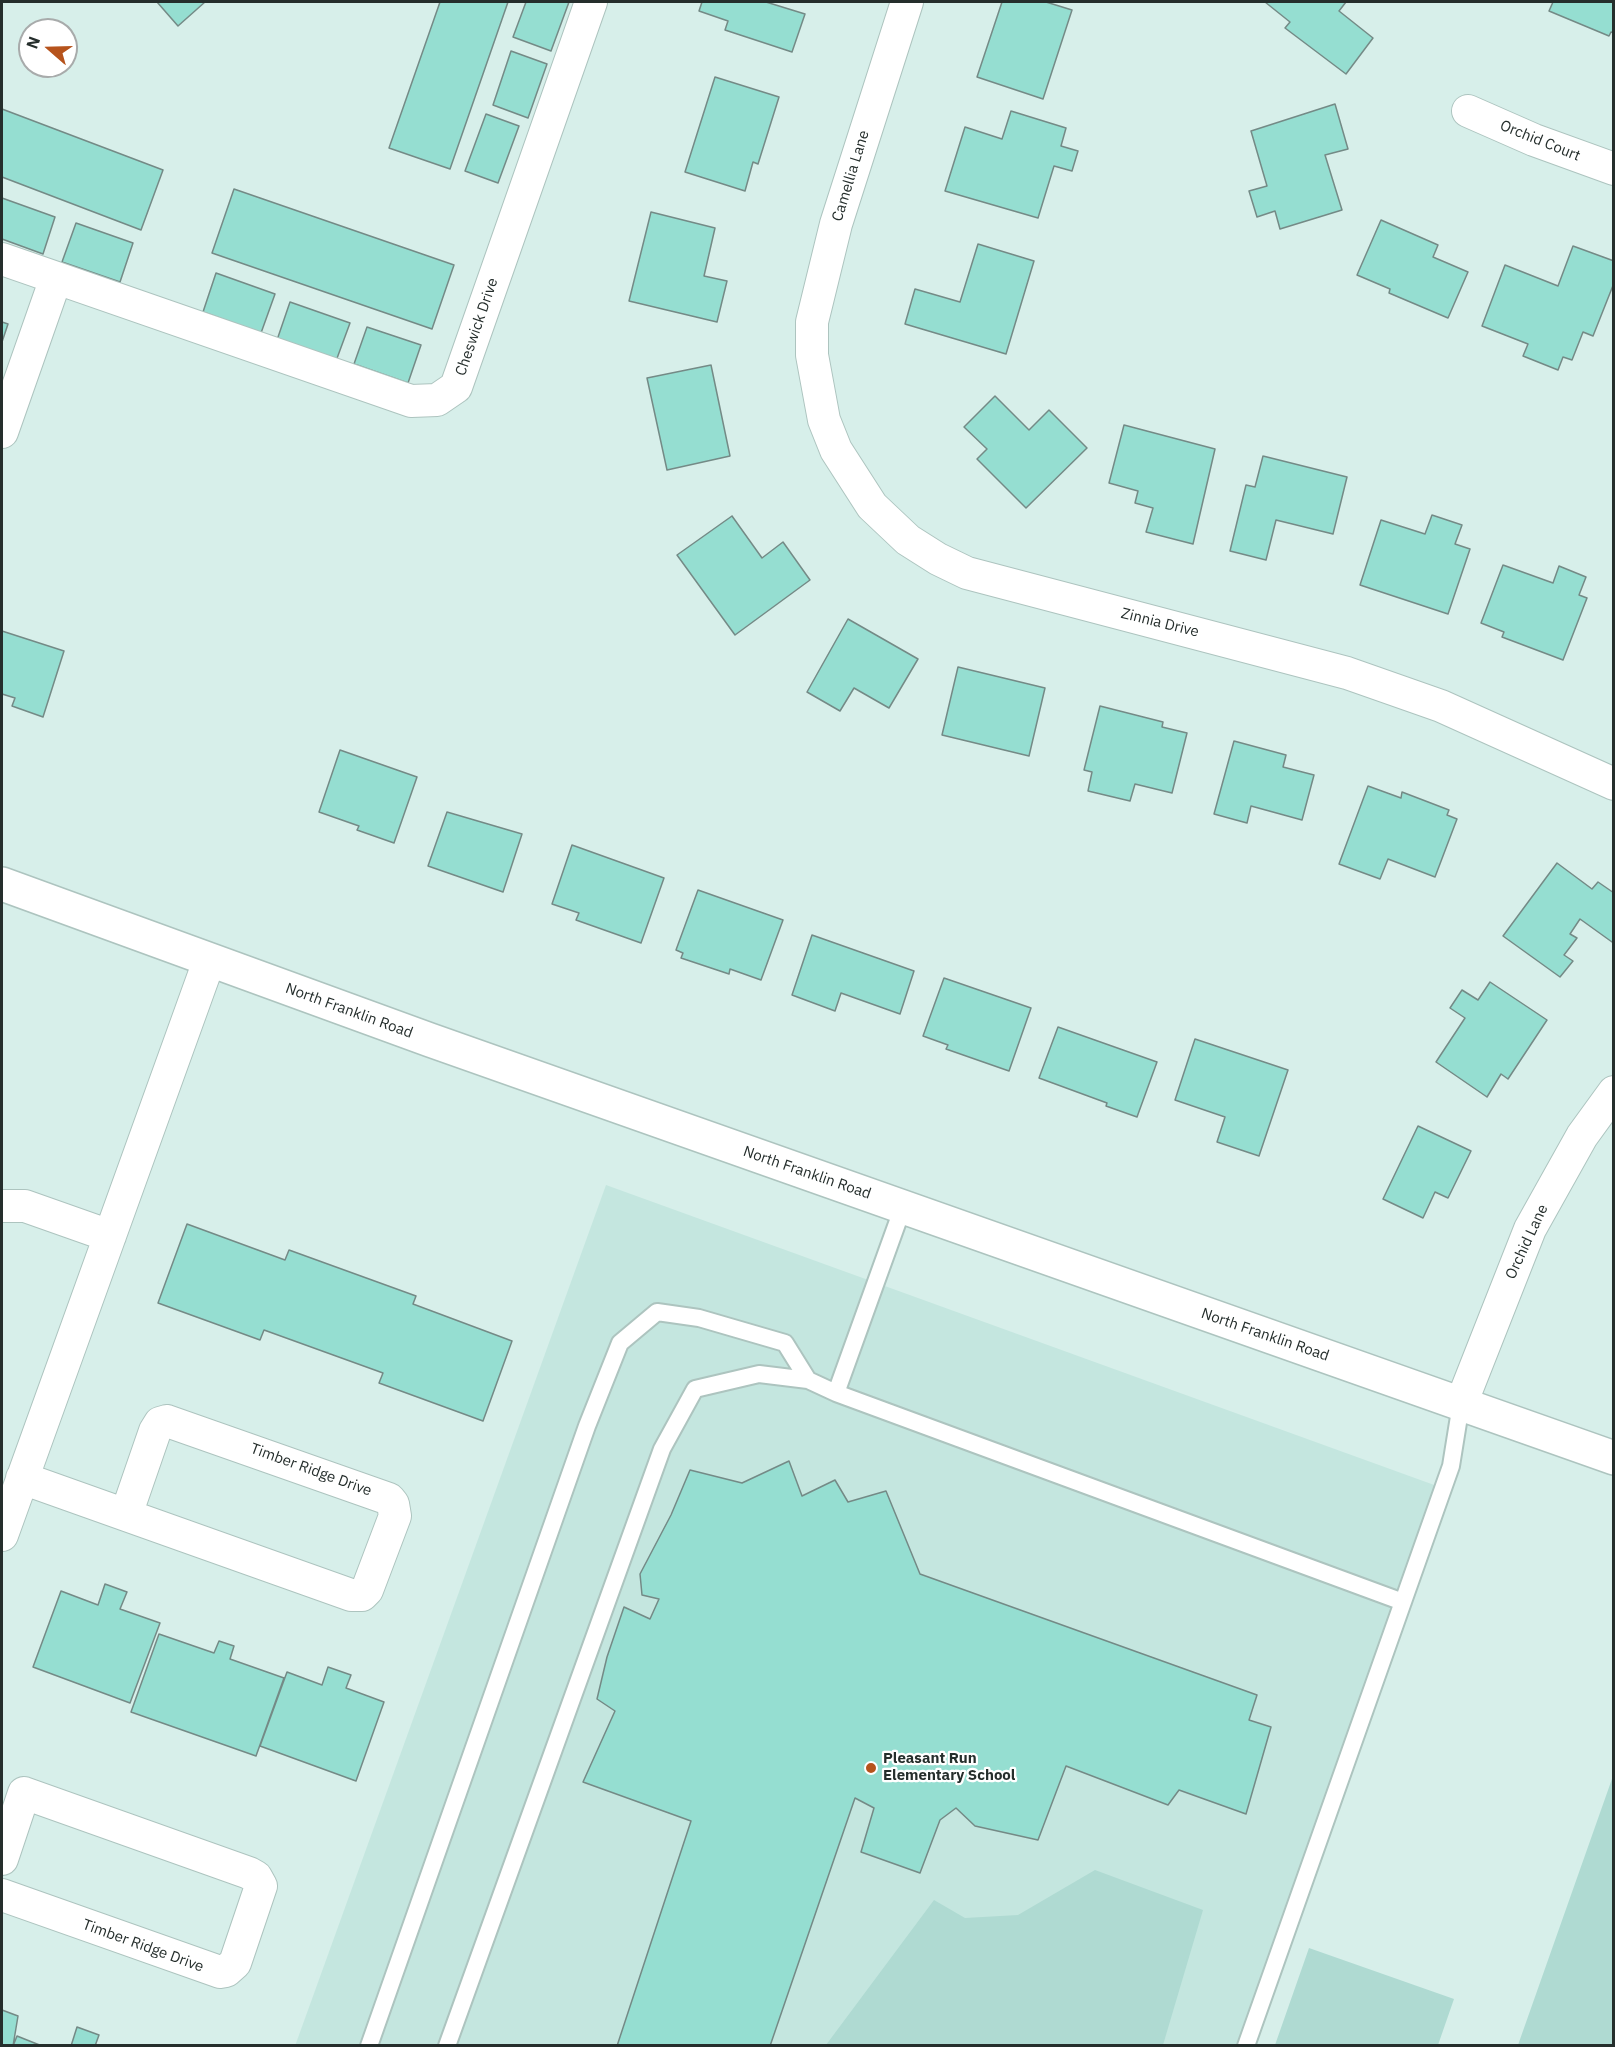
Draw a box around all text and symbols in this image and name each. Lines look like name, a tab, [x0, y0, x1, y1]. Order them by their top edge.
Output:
north arrow	[18, 18, 78, 78]
text: N	[22, 34, 44, 51]
street label: Orchid Court	[1497, 117, 1583, 165]
street label: Camellia Lane	[829, 128, 873, 224]
street label: Cheswick Drive	[452, 276, 502, 378]
street label: Zinnia Drive	[1119, 605, 1201, 641]
street label: North Franklin Road	[283, 980, 415, 1042]
street label: North Franklin Road	[741, 1143, 873, 1203]
street label: Orchid Lane	[1502, 1202, 1552, 1282]
street label: North Franklin Road	[1199, 1305, 1331, 1365]
street label: Timber Ridge Drive	[248, 1440, 374, 1500]
place label: Pleasant Run Elementary School	[883, 1750, 1015, 1785]
marker: Pleasant Run Elementary School	[864, 1761, 878, 1775]
street label: Timber Ridge Drive	[80, 1916, 206, 1976]

